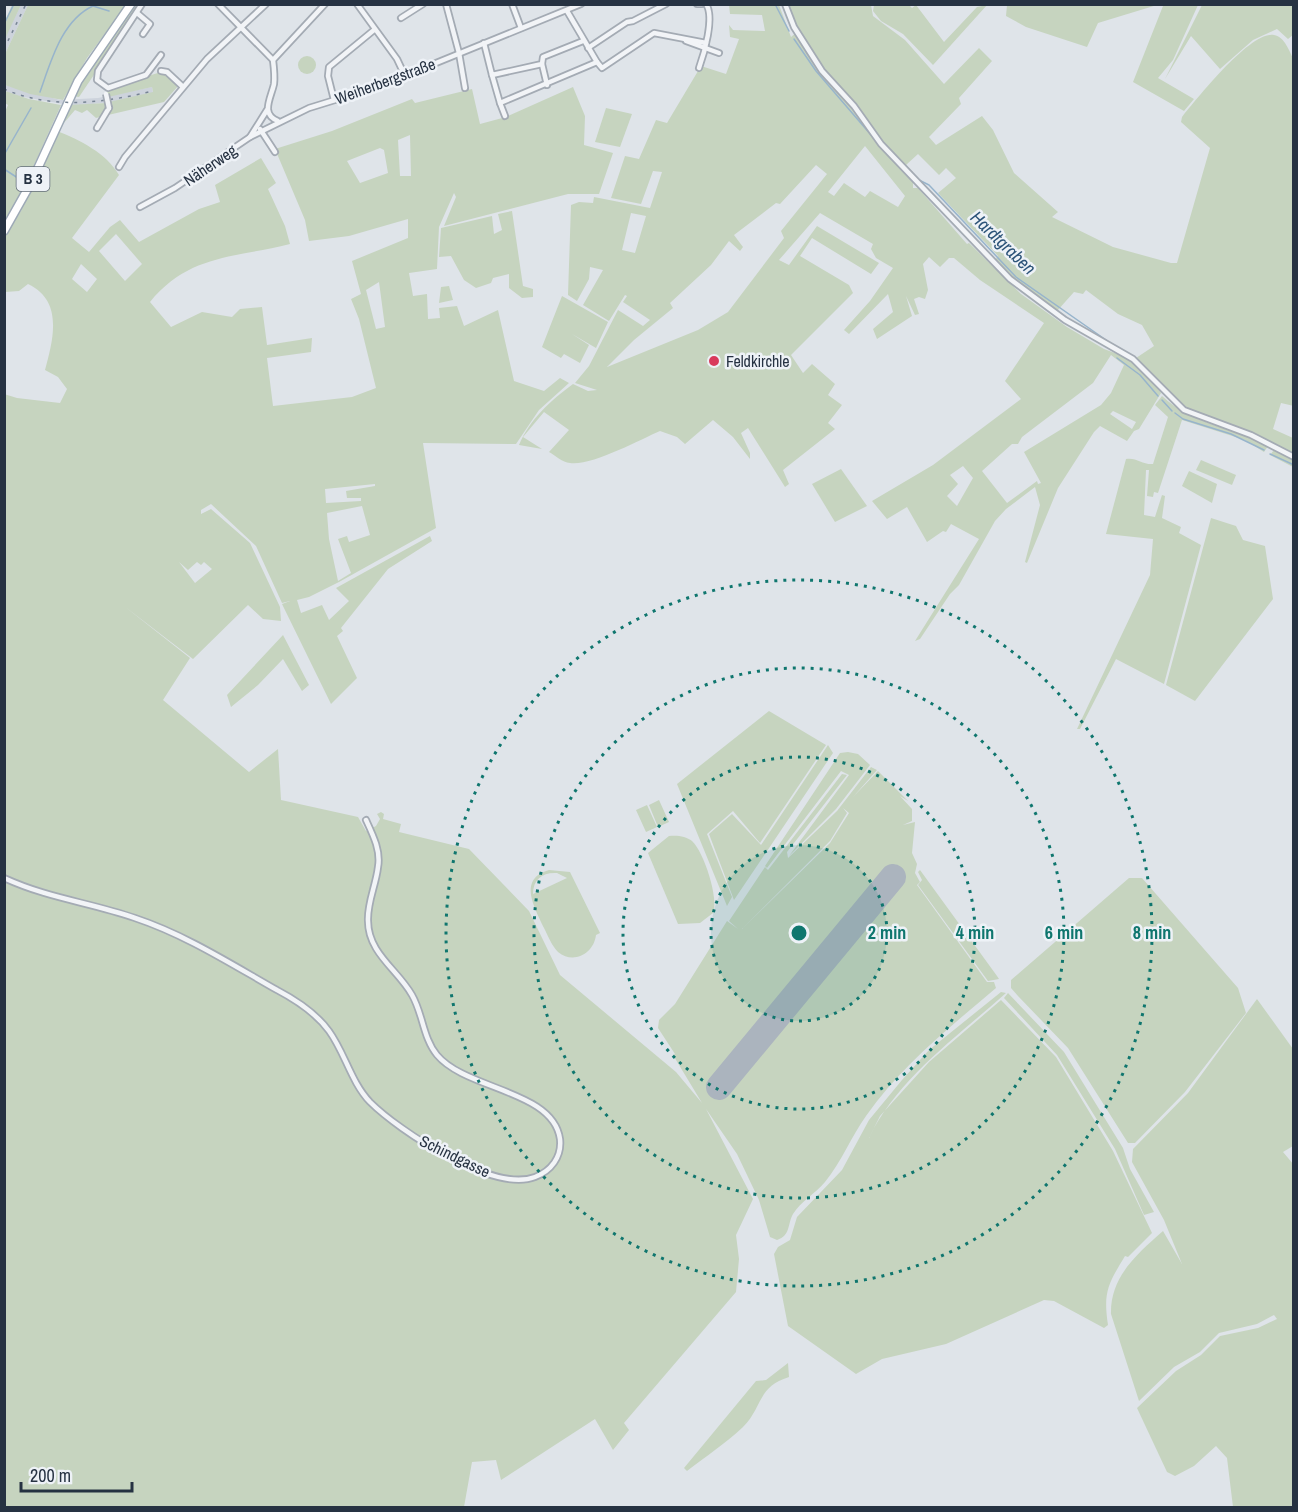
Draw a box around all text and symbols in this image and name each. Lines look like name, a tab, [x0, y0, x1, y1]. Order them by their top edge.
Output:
street label: Weiherbergstraße	[332, 53, 438, 109]
street label: Näherweg	[179, 139, 242, 191]
road number: B 3	[16, 167, 50, 191]
water label: Hardtgraben	[965, 205, 1042, 280]
place label: Feldkirchle	[726, 350, 790, 372]
marker: Feldkirchle	[707, 354, 721, 368]
text: 2 min	[868, 920, 906, 945]
text: 4 min	[956, 920, 994, 945]
text: 6 min	[1045, 920, 1083, 945]
text: 8 min	[1133, 920, 1171, 945]
centre of rings	[789, 923, 809, 943]
street label: Schindgasse	[416, 1129, 494, 1183]
scale bar	[21, 1455, 132, 1493]
text: 200 m	[30, 1463, 71, 1488]

